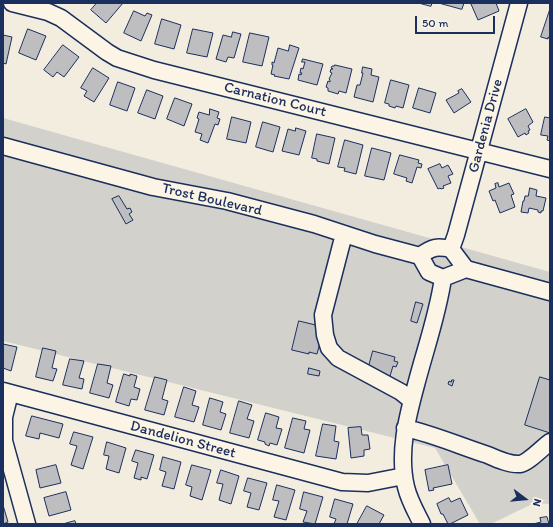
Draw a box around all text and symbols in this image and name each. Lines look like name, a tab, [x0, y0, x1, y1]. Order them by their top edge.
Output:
scale bar	[417, 8, 497, 34]
text: 50 m	[422, 16, 448, 30]
street label: Gardenia Drive	[465, 77, 507, 175]
street label: Carnation Court	[222, 79, 328, 121]
street label: Trost Boulevard	[160, 180, 264, 220]
street label: Dandelion Street	[128, 417, 238, 463]
north arrow	[505, 479, 545, 519]
text: N	[530, 497, 544, 508]

